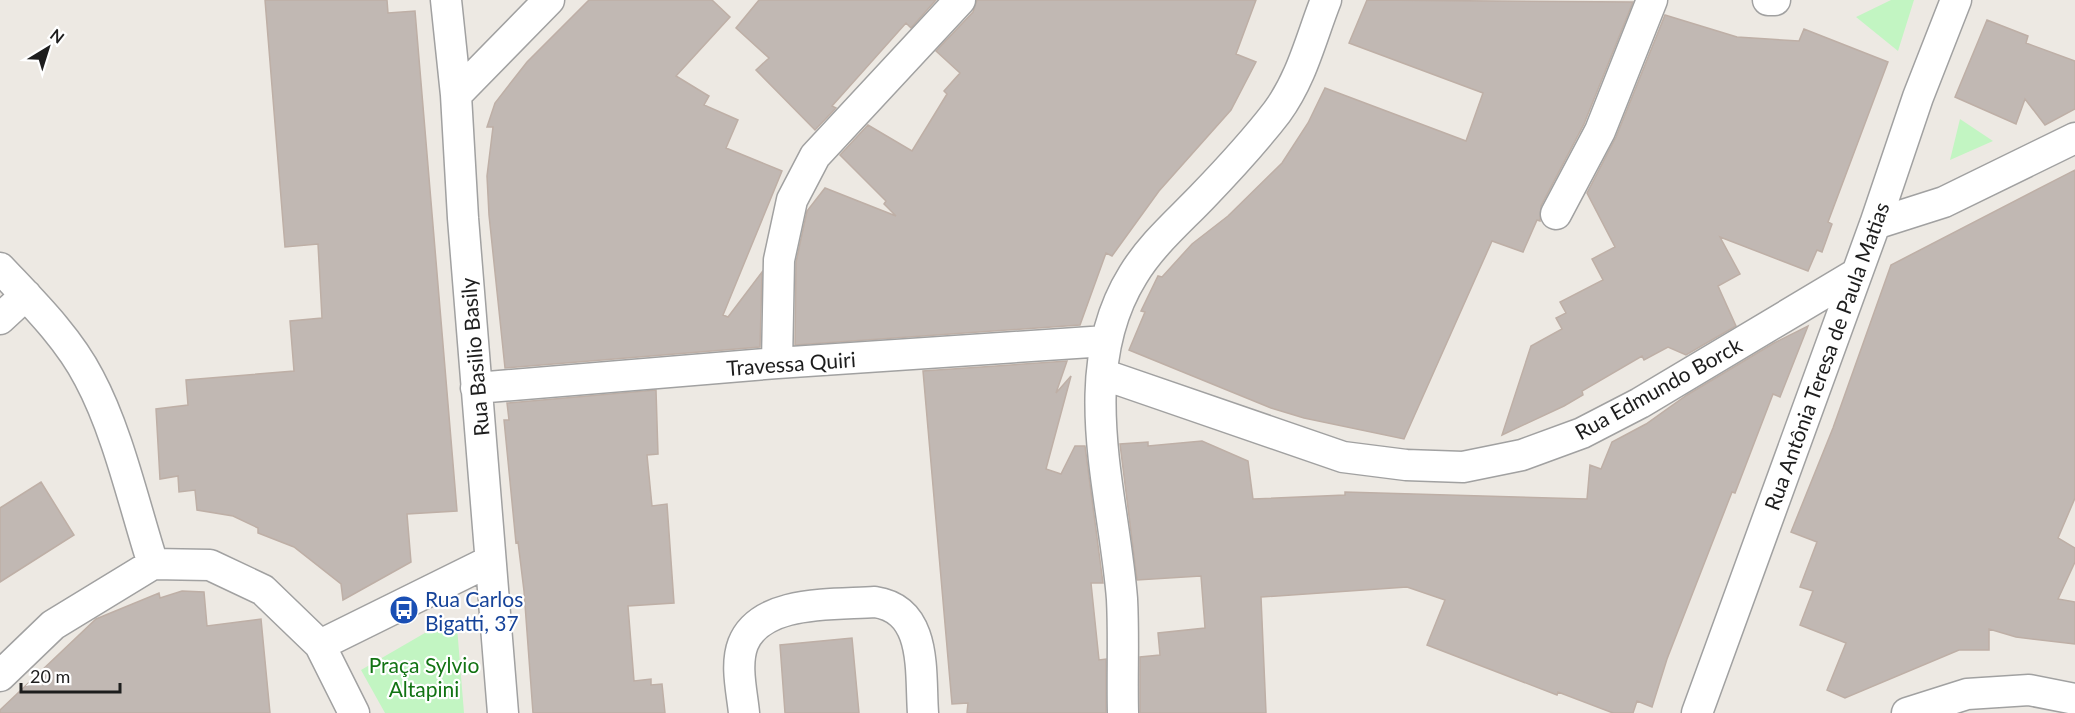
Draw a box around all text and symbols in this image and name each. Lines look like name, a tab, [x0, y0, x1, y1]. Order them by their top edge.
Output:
north arrow	[18, 18, 78, 78]
text: N	[47, 25, 68, 47]
street label: Rua Antônia Teresa de Paula Matias	[1758, 199, 1894, 513]
street label: Rua Basilio Basily	[455, 276, 493, 437]
street label: Rua Edmundo Borck	[1570, 332, 1746, 444]
street label: Travessa Quiri	[726, 346, 856, 380]
place label: Rua Carlos Bigatti, 37	[425, 586, 523, 635]
bus stop icon: Rua Carlos Bigatti, 37	[388, 594, 420, 626]
park label: Praça Sylvio Altapini	[369, 652, 479, 701]
scale bar	[21, 656, 120, 694]
text: 20 m	[30, 665, 70, 687]

